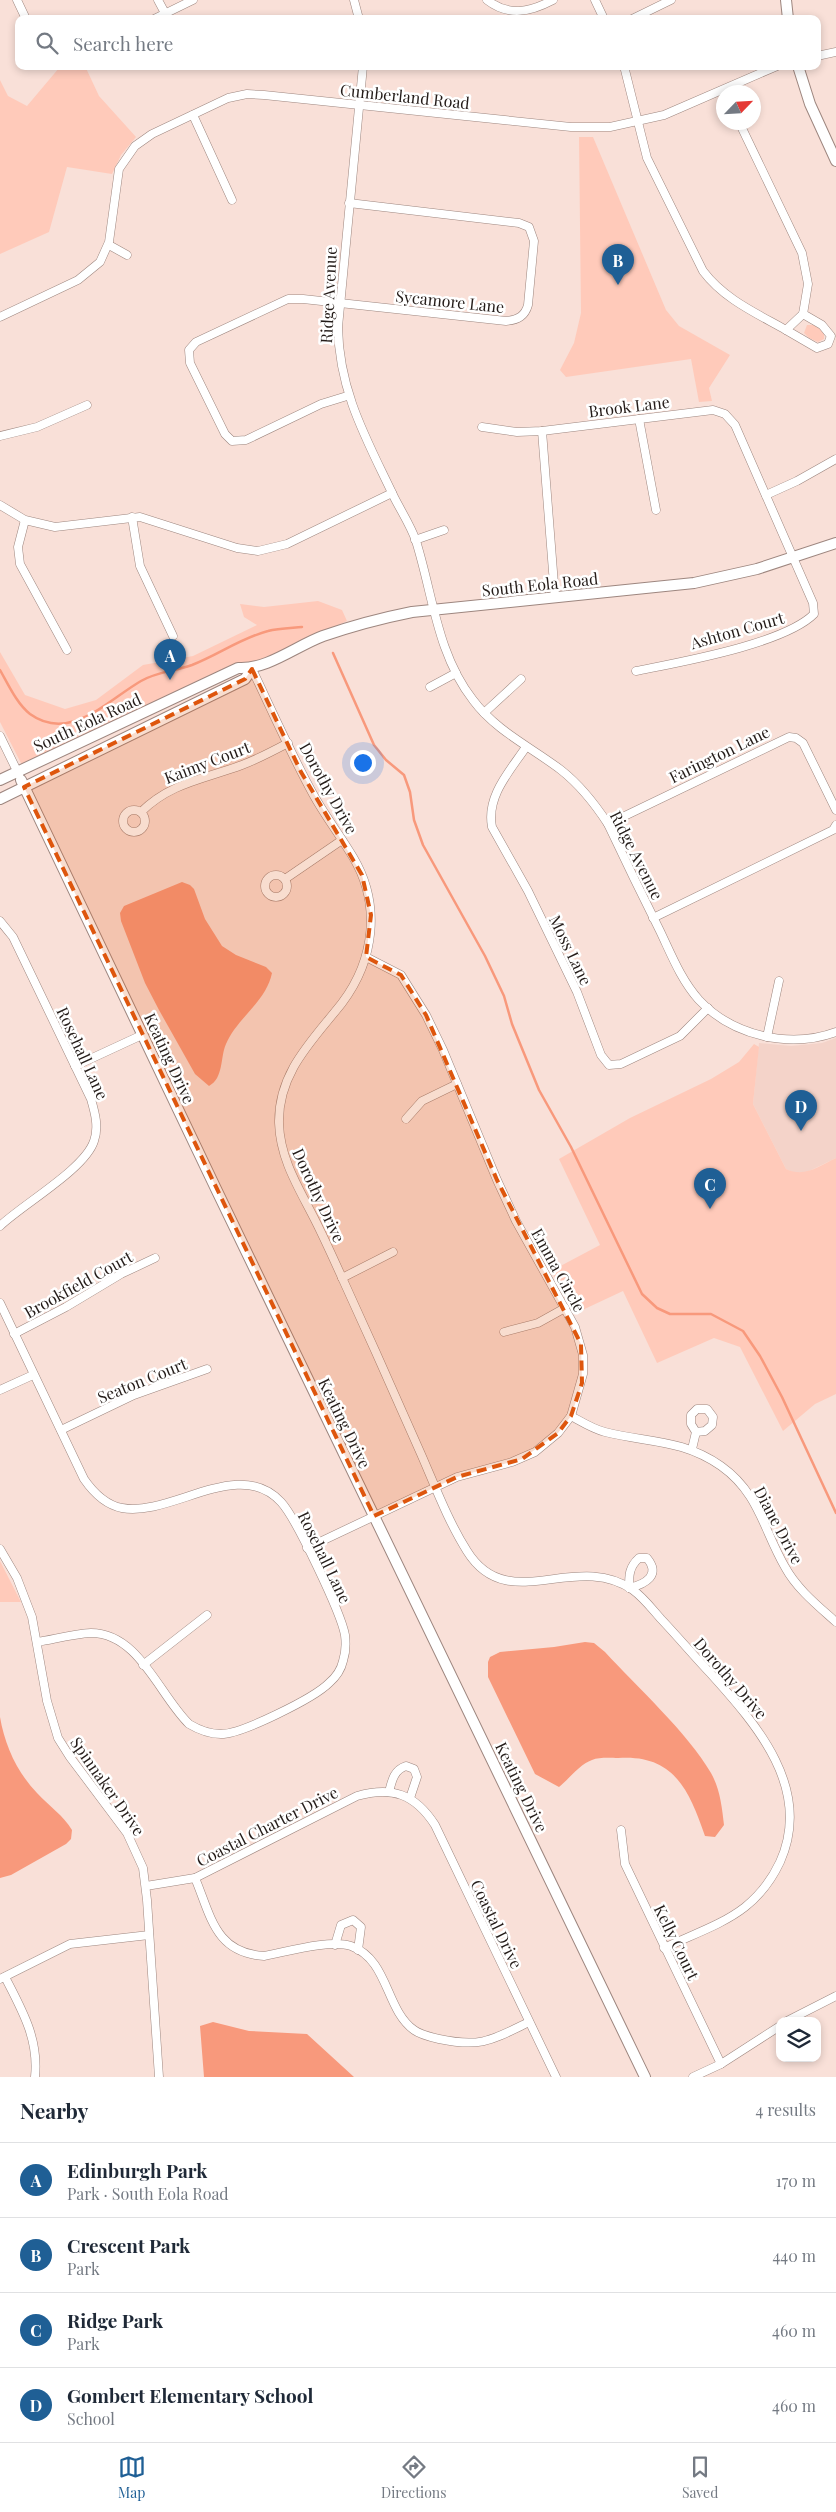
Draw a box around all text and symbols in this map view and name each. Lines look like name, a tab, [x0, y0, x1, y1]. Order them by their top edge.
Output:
search box	[15, 15, 821, 70]
icon: search	[33, 29, 61, 57]
text: Search here	[73, 30, 173, 56]
street label: Cumberland Road	[339, 79, 471, 113]
north arrow	[716, 85, 761, 130]
pin: B	[602, 244, 634, 285]
street label: Ridge Avenue	[315, 246, 341, 344]
street label: Sycamore Lane	[395, 285, 505, 317]
street label: Brook Lane	[587, 391, 671, 421]
street label: South Eola Road	[481, 567, 599, 601]
street label: Ashton Court	[687, 607, 787, 654]
pin: A	[154, 639, 186, 680]
street label: South Eola Road	[30, 688, 144, 756]
street label: Farington Lane	[665, 721, 773, 787]
street label: Kaimy Court	[161, 736, 253, 788]
street label: Dorothy Drive	[295, 738, 363, 838]
your location	[350, 750, 376, 776]
street label: Ridge Avenue	[606, 807, 668, 903]
street label: Moss Lane	[545, 911, 597, 989]
street label: Rosehall Lane	[52, 1003, 114, 1103]
street label: Keating Drive	[140, 1009, 200, 1107]
pin: D	[785, 1090, 817, 1131]
street label: Dorothy Drive	[288, 1145, 350, 1245]
pin: C	[694, 1168, 726, 1209]
street label: Emma Circle	[527, 1224, 591, 1316]
street label: Brookfield Court	[20, 1245, 136, 1322]
street label: Seaton Court	[94, 1352, 190, 1407]
street label: Keating Drive	[314, 1374, 376, 1472]
street label: Diane Drive	[750, 1483, 808, 1567]
street label: Rosehall Lane	[294, 1507, 356, 1607]
street label: Dorothy Drive	[690, 1633, 772, 1723]
street label: Spinnaker Drive	[66, 1732, 150, 1840]
street label: Keating Drive	[491, 1738, 553, 1836]
street label: Coastal Charter Drive	[193, 1781, 341, 1871]
street label: Coastal Drive	[466, 1876, 528, 1972]
street label: Kelly Court	[650, 1901, 704, 1983]
map controls	[776, 2017, 821, 2062]
button: layers	[776, 2017, 821, 2062]
text: Nearby	[20, 2096, 89, 2124]
text: 4 results	[755, 2099, 816, 2120]
text: Edinburgh Park	[67, 2157, 207, 2183]
text: A	[31, 2170, 41, 2191]
text: 170 m	[776, 2170, 816, 2191]
text: Park · South Eola Road	[67, 2183, 229, 2204]
text: Crescent Park	[67, 2232, 190, 2258]
text: B	[31, 2245, 41, 2266]
text: 440 m	[772, 2245, 816, 2266]
text: Park	[67, 2258, 100, 2279]
text: Ridge Park	[67, 2307, 163, 2333]
text: C	[30, 2320, 42, 2341]
text: 460 m	[772, 2320, 816, 2341]
text: Park	[67, 2333, 100, 2354]
text: Gombert Elementary School	[67, 2382, 313, 2408]
text: D	[30, 2395, 42, 2416]
text: 460 m	[772, 2395, 816, 2416]
text: School	[67, 2408, 115, 2429]
tab: Map	[118, 2453, 146, 2502]
tab: Directions	[381, 2453, 447, 2502]
tab: Saved	[682, 2453, 718, 2502]

